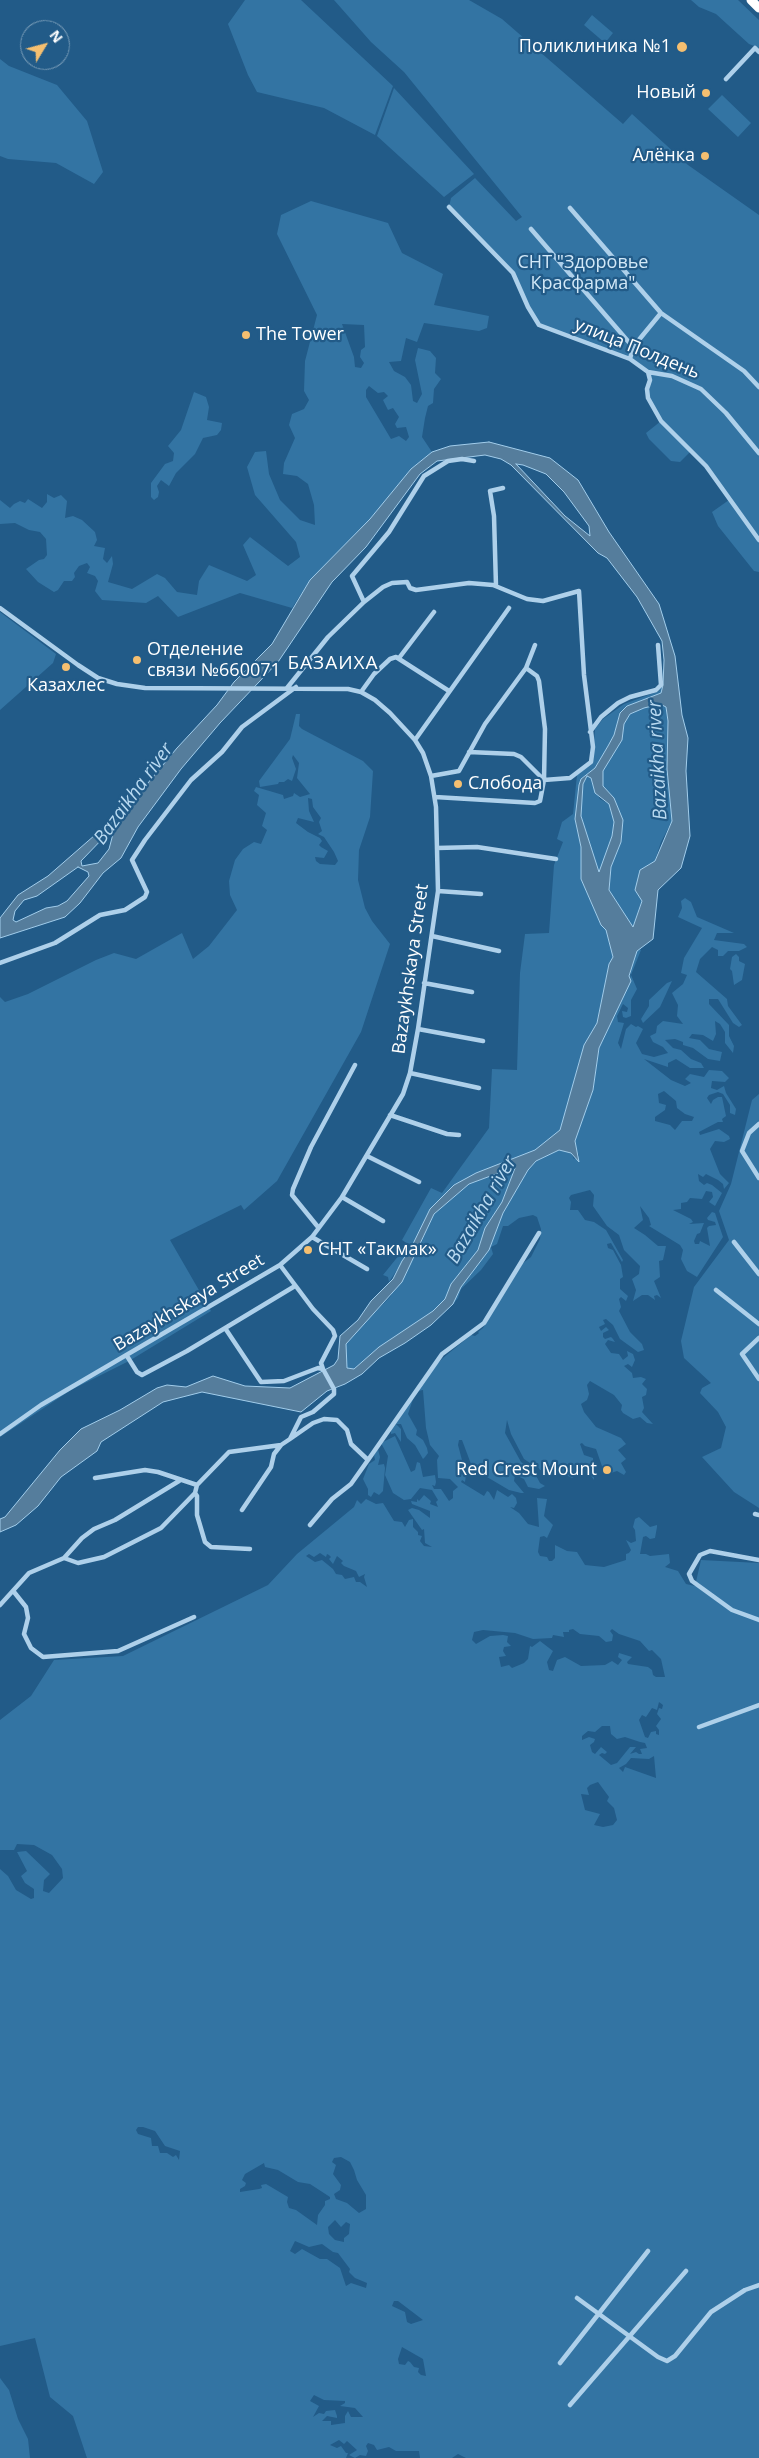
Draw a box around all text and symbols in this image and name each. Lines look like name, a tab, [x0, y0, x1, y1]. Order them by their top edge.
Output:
north arrow	[20, 20, 70, 70]
text: N	[46, 26, 68, 47]
place label: Поликлиника №1	[519, 36, 671, 58]
marker: Поликлиника №1	[675, 40, 689, 54]
place label: Новый	[636, 82, 696, 104]
marker: Новый	[700, 87, 712, 99]
place label: Алёнка	[633, 145, 695, 167]
marker: Алёнка	[699, 150, 711, 162]
park label: СНТ "Здоровье Красфарма"	[518, 252, 648, 294]
street label: улица Полдень	[571, 314, 703, 384]
place label: The Tower	[256, 324, 344, 346]
marker: The Tower	[240, 329, 252, 341]
place label: Отделение связи №660071	[147, 639, 281, 682]
district label: БАЗАИХА	[287, 653, 379, 675]
marker: Отделение связи №660071	[131, 654, 143, 666]
marker: Казахлес	[60, 661, 72, 673]
place label: Казахлес	[27, 675, 105, 697]
water label: Bazaikha river	[643, 699, 673, 821]
water label: Bazaikha river	[89, 739, 179, 849]
place label: Слобода	[468, 773, 542, 795]
marker: Слобода	[452, 778, 464, 790]
street label: Bazaykhskaya Street	[388, 883, 434, 1055]
water label: Bazaikha river	[442, 1152, 522, 1268]
place label: СНТ «Такмак»	[318, 1239, 437, 1261]
marker: СНТ «Такмак»	[302, 1244, 314, 1256]
street label: Bazaykhskaya Street	[110, 1250, 268, 1356]
place label: Red Crest Mount	[456, 1459, 597, 1481]
marker: Red Crest Mount	[601, 1464, 613, 1476]

